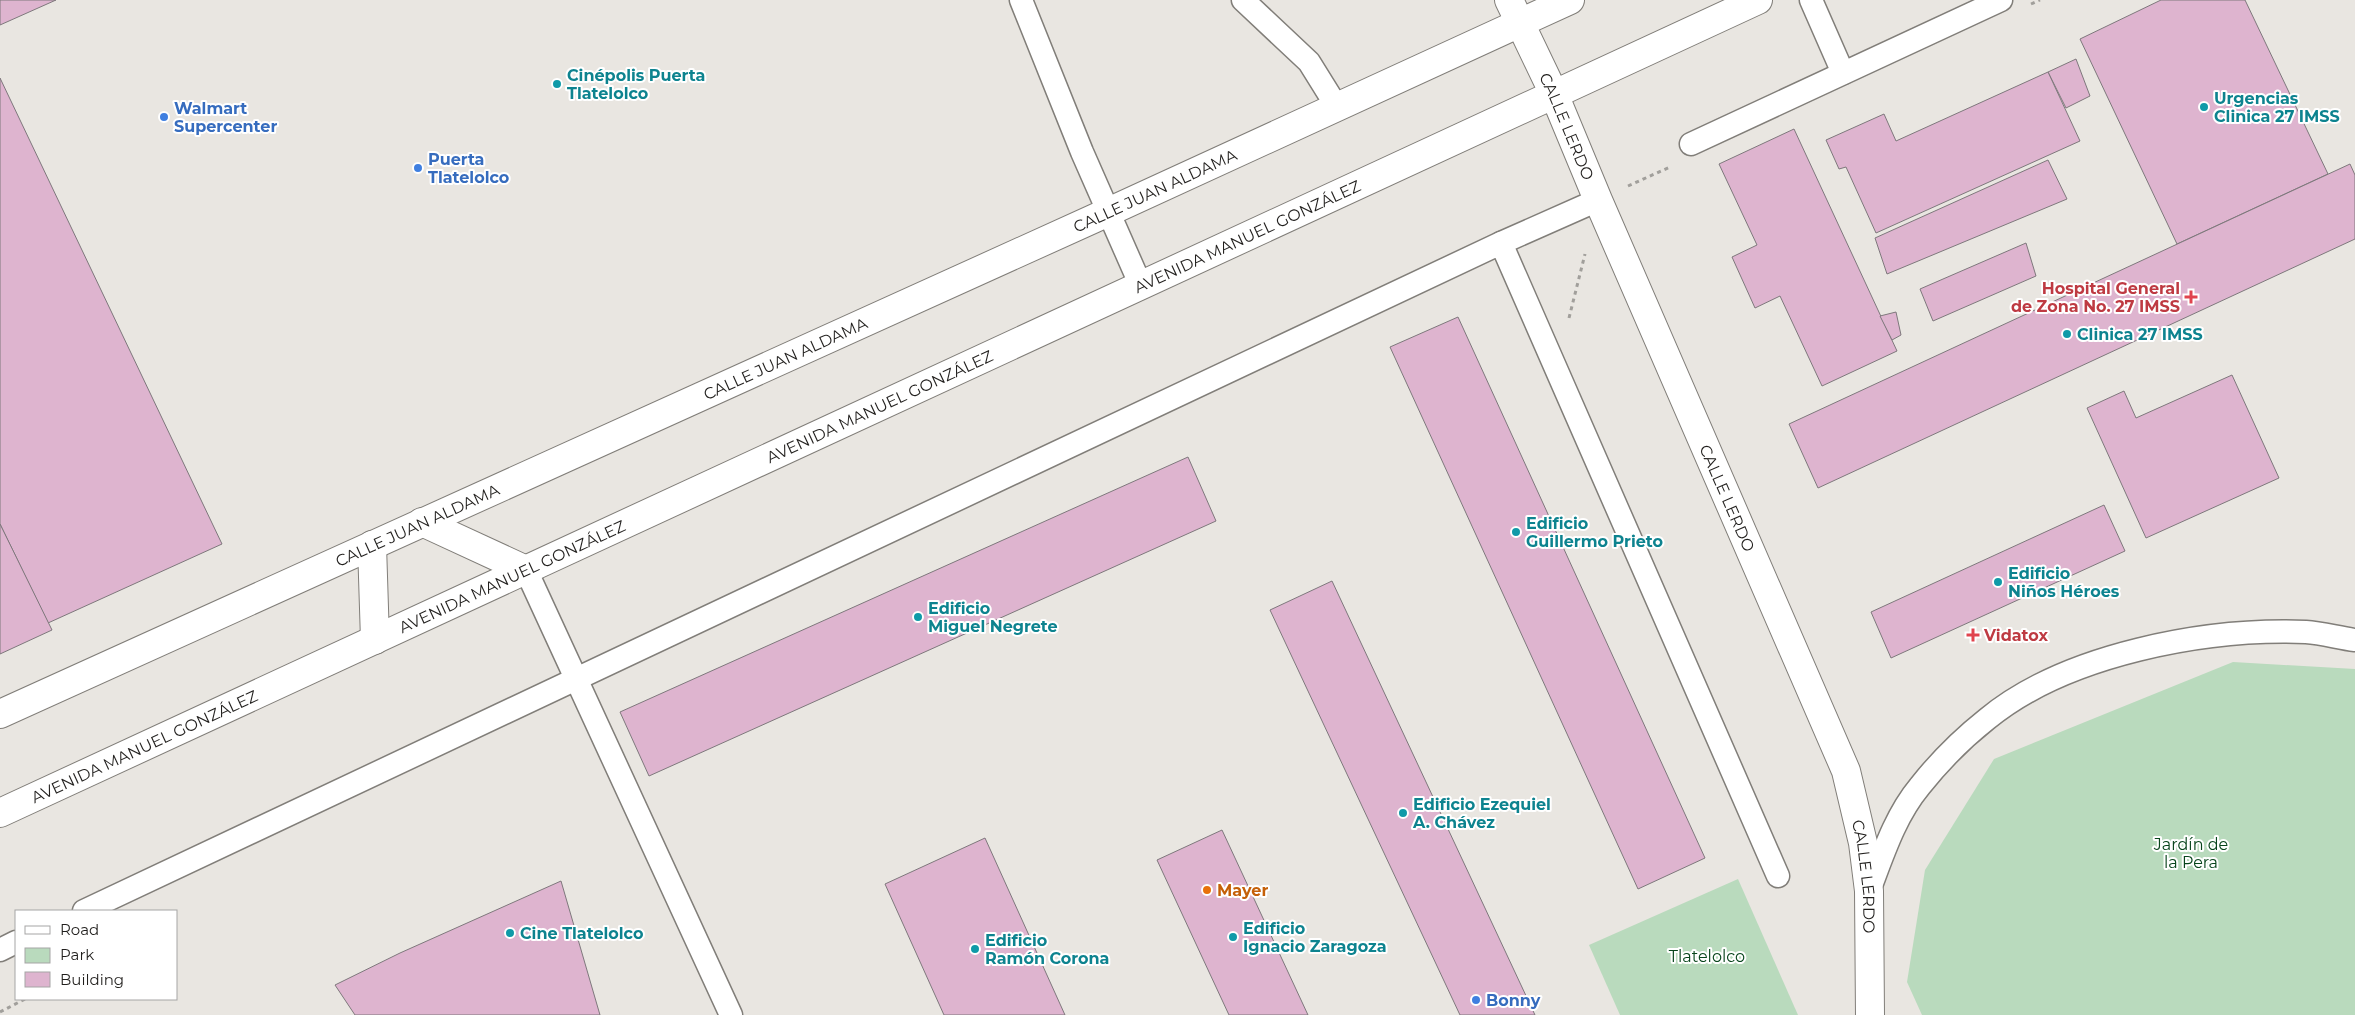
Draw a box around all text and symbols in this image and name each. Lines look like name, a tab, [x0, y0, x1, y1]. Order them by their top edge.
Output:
place label: Cinépolis Puerta Tlatelolco	[567, 66, 705, 103]
street label: CALLE LERDO	[1535, 70, 1598, 183]
marker: Cinépolis Puerta Tlatelolco	[551, 78, 563, 90]
place label: Urgencias Clinica 27 IMSS	[2214, 89, 2340, 126]
place label: Walmart Supercenter	[174, 99, 277, 136]
marker: Urgencias Clinica 27 IMSS	[2198, 101, 2210, 113]
marker: Walmart Supercenter	[158, 111, 170, 123]
street label: CALLE JUAN ALDAMA	[1070, 145, 1240, 237]
place label: Puerta Tlatelolco	[428, 150, 509, 187]
marker: Puerta Tlatelolco	[412, 162, 424, 174]
street label: AVENIDA MANUEL GONZÁLEZ	[1131, 176, 1364, 297]
place label: Hospital General de Zona No. 27 IMSS	[2011, 279, 2180, 316]
marker: Hospital General de Zona No. 27 IMSS	[2184, 290, 2198, 304]
street label: CALLE JUAN ALDAMA	[701, 313, 871, 404]
place label: Clinica 27 IMSS	[2077, 325, 2203, 344]
marker: Clinica 27 IMSS	[2061, 328, 2073, 340]
street label: AVENIDA MANUEL GONZÁLEZ	[763, 346, 996, 467]
street label: CALLE LERDO	[1695, 442, 1759, 555]
street label: CALLE JUAN ALDAMA	[333, 480, 503, 571]
place label: Edificio Guillermo Prieto	[1526, 514, 1663, 551]
street label: AVENIDA MANUEL GONZÁLEZ	[396, 516, 628, 637]
marker: Edificio Guillermo Prieto	[1510, 526, 1522, 538]
place label: Edificio Niños Héroes	[2008, 564, 2120, 601]
marker: Edificio Niños Héroes	[1992, 576, 2004, 588]
place label: Edificio Miguel Negrete	[928, 599, 1058, 636]
marker: Edificio Miguel Negrete	[912, 611, 924, 623]
place label: Vidatox	[1983, 626, 2049, 645]
marker: Vidatox	[1966, 628, 1980, 642]
street label: AVENIDA MANUEL GONZÁLEZ	[28, 686, 261, 807]
place label: Edificio Ezequiel A. Chávez	[1412, 795, 1551, 832]
marker: Edificio Ezequiel A. Chávez	[1397, 807, 1409, 819]
street label: CALLE LERDO	[1848, 818, 1878, 934]
park label: Jardín de la Pera	[2153, 835, 2228, 872]
place label: Mayer	[1217, 881, 1268, 900]
marker: Mayer	[1201, 884, 1213, 896]
legend	[15, 910, 178, 1000]
place label: Edificio Ignacio Zaragoza	[1243, 919, 1387, 956]
text: Road	[60, 920, 99, 939]
place label: Cine Tlatelolco	[520, 924, 643, 943]
marker: Cine Tlatelolco	[504, 927, 516, 939]
place label: Edificio Ramón Corona	[985, 931, 1109, 968]
marker: Edificio Ignacio Zaragoza	[1227, 931, 1239, 943]
marker: Edificio Ramón Corona	[969, 943, 981, 955]
text: Park	[60, 945, 94, 964]
park label: Tlatelolco	[1669, 947, 1745, 966]
text: Building	[60, 970, 124, 989]
place label: Bonny	[1486, 991, 1541, 1010]
marker: Bonny	[1470, 994, 1482, 1006]

